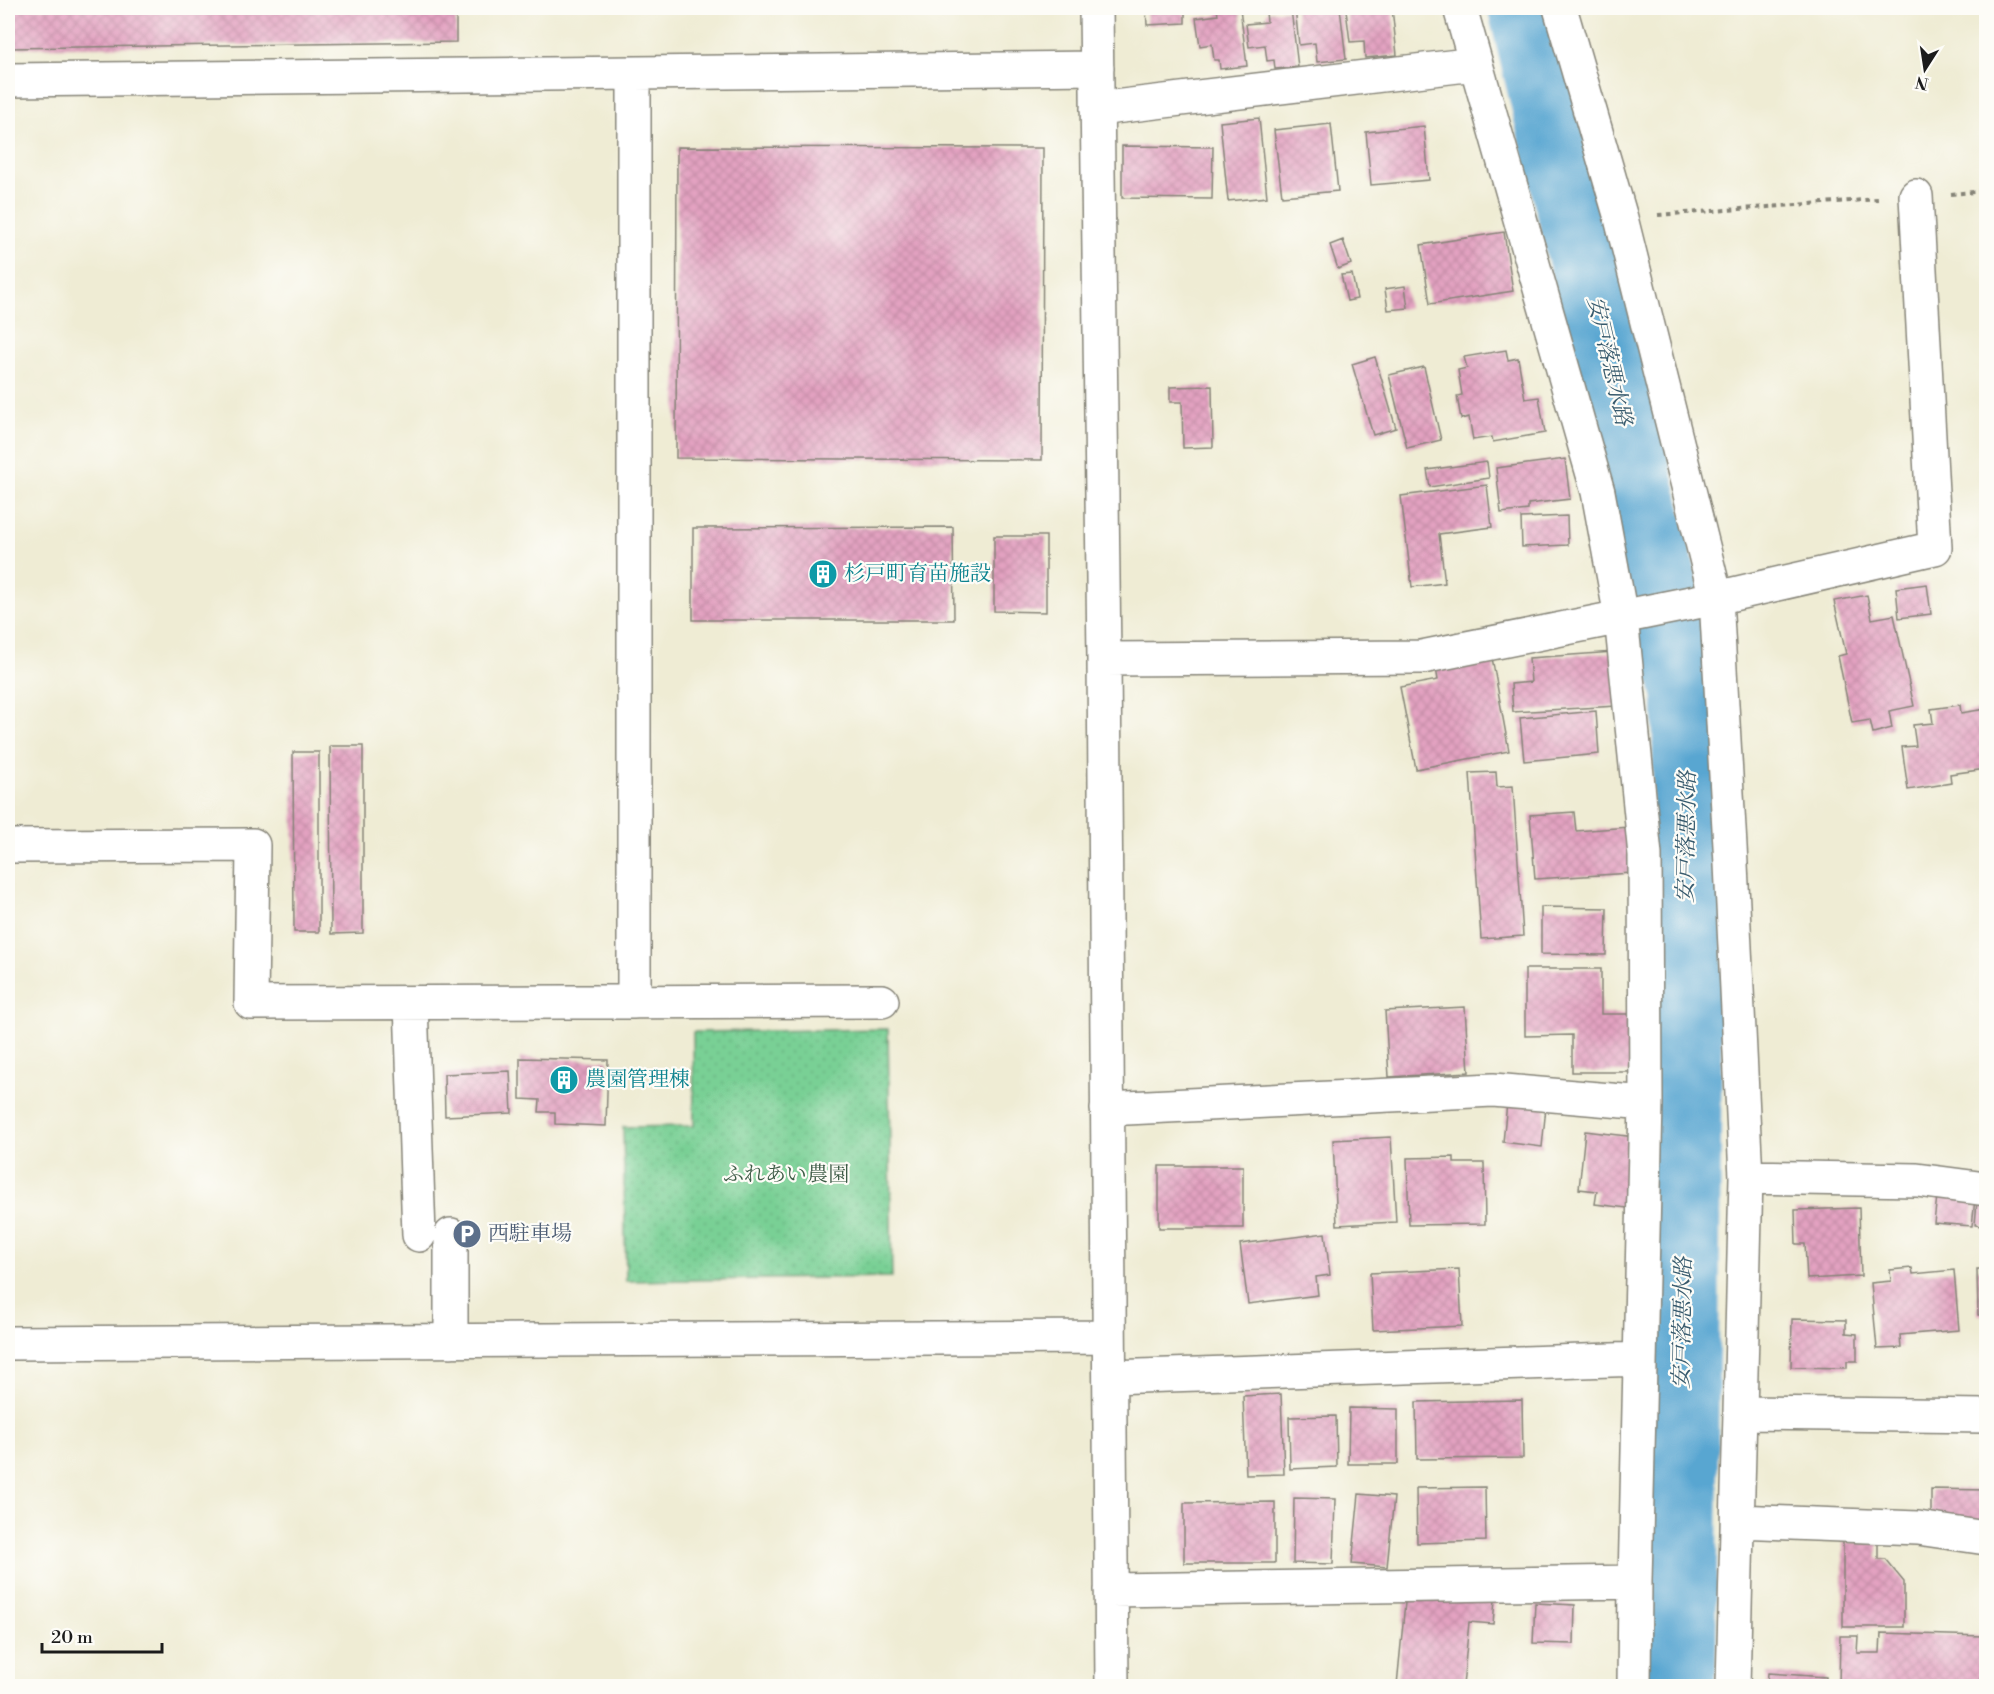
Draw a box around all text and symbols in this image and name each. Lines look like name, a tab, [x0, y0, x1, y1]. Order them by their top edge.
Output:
north arrow	[1895, 39, 1955, 99]
text: N	[1913, 72, 1930, 94]
water label: 安戸落悪水路	[1581, 294, 1637, 430]
building icon: 杉戸町育苗施設	[807, 558, 839, 590]
place label: 杉戸町育苗施設	[844, 561, 991, 587]
water label: 安戸落悪水路	[1672, 769, 1702, 903]
building icon: 農園管理棟	[548, 1064, 580, 1096]
place label: 農園管理棟	[585, 1067, 690, 1093]
park label: ふれあい農園	[723, 1162, 849, 1188]
parking icon: 西駐車場	[451, 1218, 483, 1250]
place label: 西駐車場	[488, 1221, 572, 1247]
water label: 安戸落悪水路	[1668, 1255, 1698, 1389]
scale bar	[42, 1616, 162, 1654]
text: 20 m	[51, 1626, 93, 1649]

